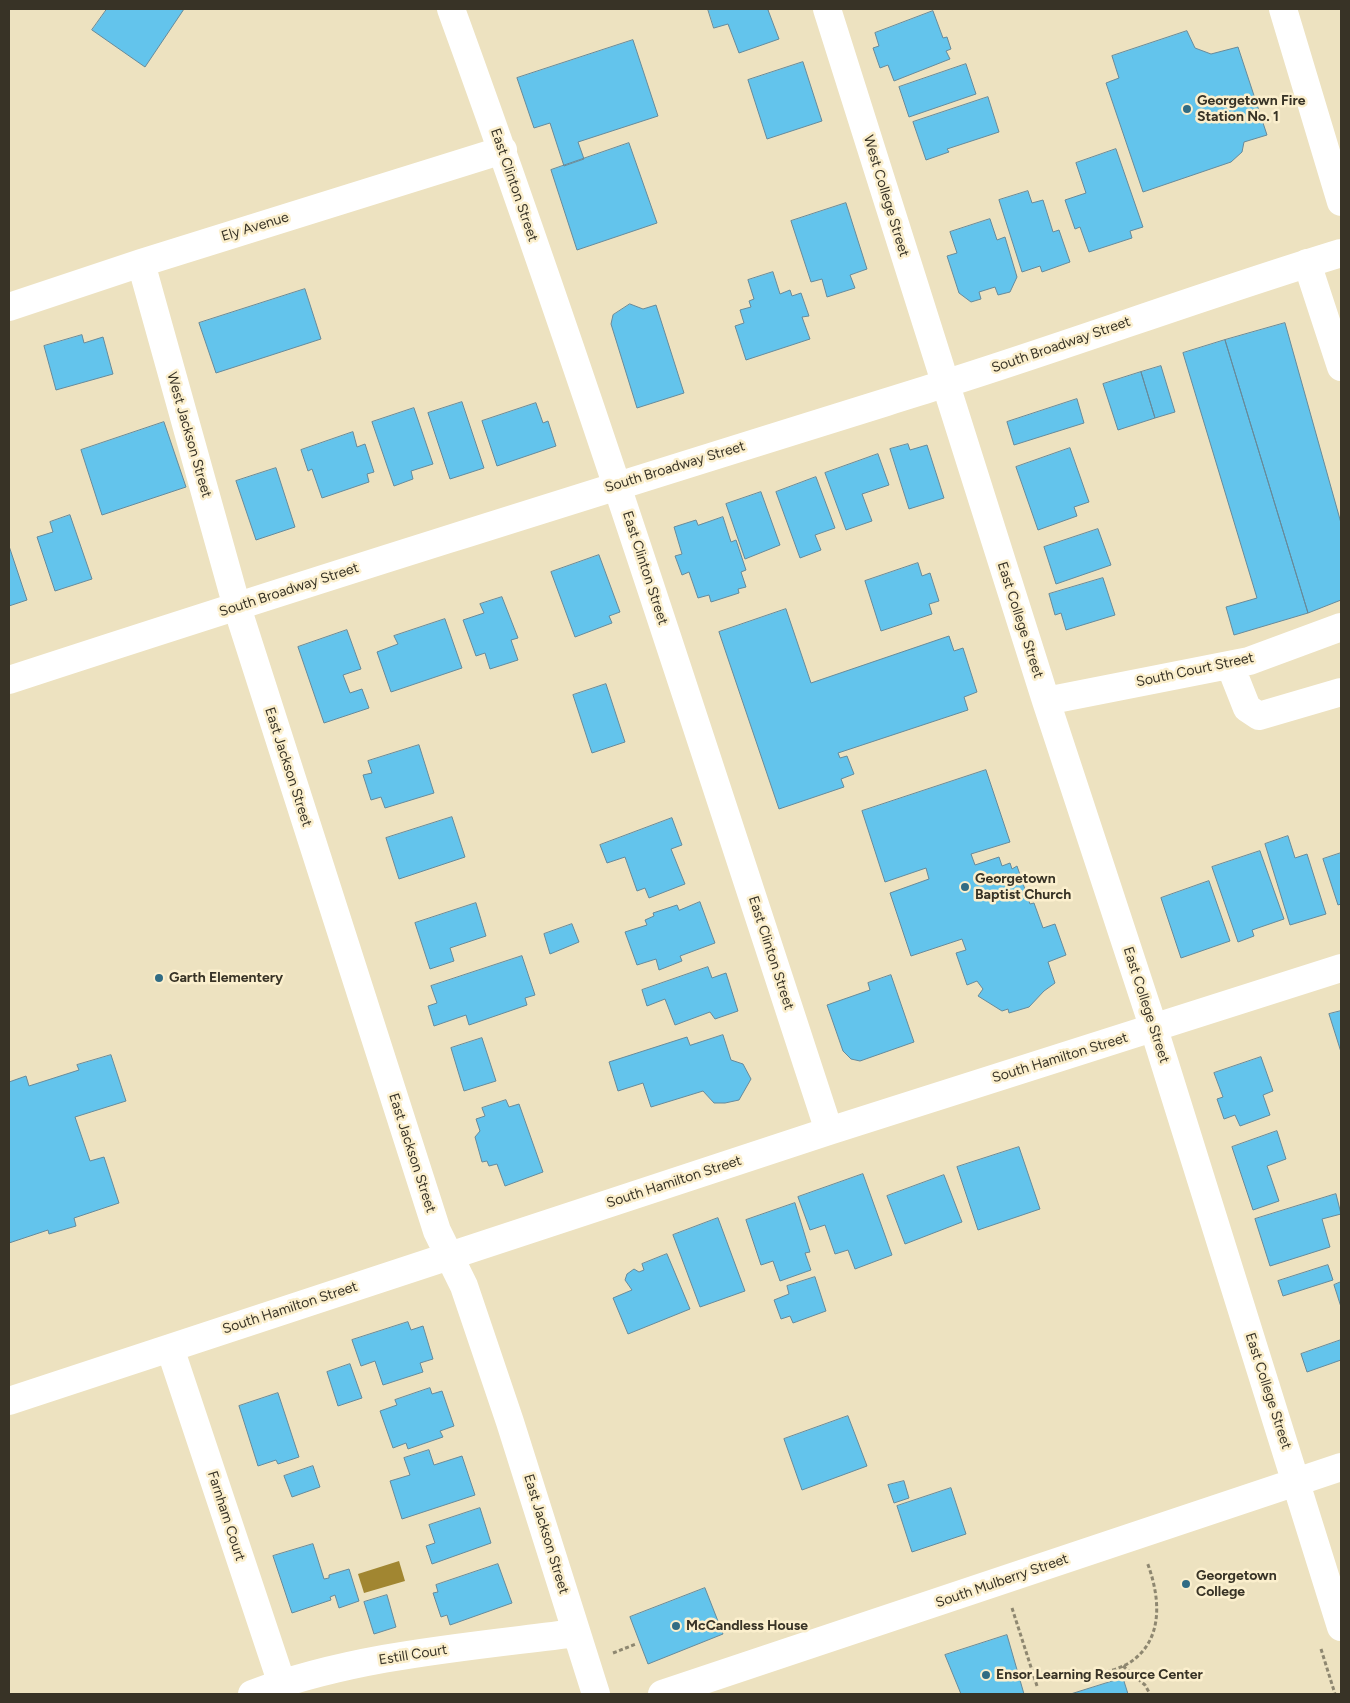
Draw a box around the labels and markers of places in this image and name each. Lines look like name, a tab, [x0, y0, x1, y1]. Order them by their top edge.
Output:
place label: Georgetown Fire Station No. 1	[1197, 93, 1306, 125]
marker: Georgetown Fire Station No. 1	[1181, 103, 1193, 115]
place label: Georgetown Baptist Church	[975, 871, 1071, 904]
marker: Georgetown Baptist Church	[959, 881, 971, 893]
place label: Garth Elementery	[169, 970, 283, 986]
marker: Garth Elementery	[153, 972, 165, 984]
place label: Georgetown College	[1196, 1568, 1277, 1600]
marker: Georgetown College	[1180, 1578, 1192, 1590]
place label: McCandless House	[686, 1618, 808, 1634]
marker: McCandless House	[670, 1620, 682, 1632]
place label: Ensor Learning Resource Center	[996, 1667, 1203, 1683]
marker: Ensor Learning Resource Center	[980, 1669, 992, 1681]

